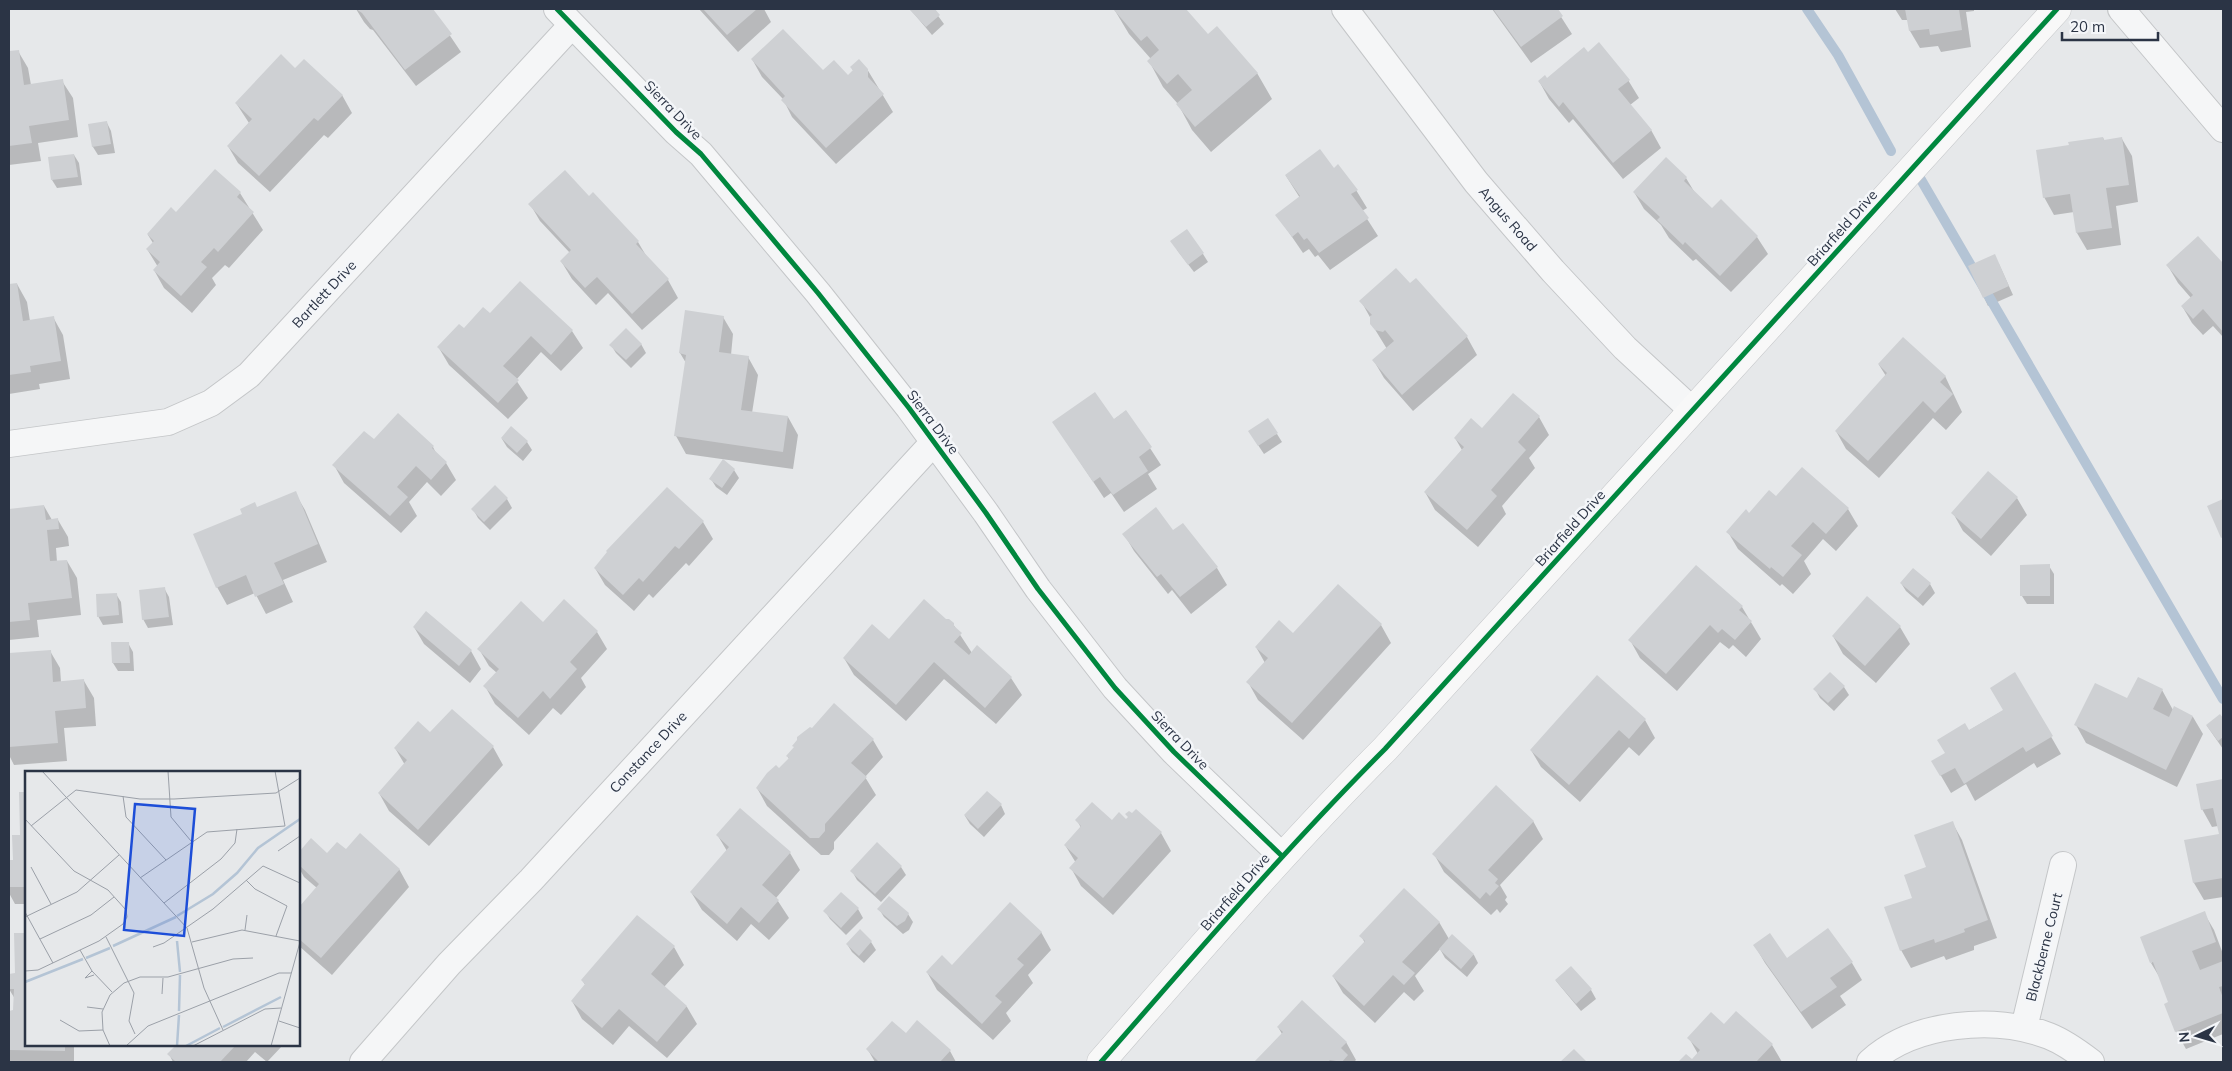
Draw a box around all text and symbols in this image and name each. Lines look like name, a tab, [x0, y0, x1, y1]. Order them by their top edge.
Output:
scale bar	[2062, 10, 2158, 42]
text: 20 m	[2070, 17, 2105, 36]
street label: Sierra Drive	[640, 77, 706, 143]
street label: Angus Road	[1475, 183, 1541, 255]
street label: Briarfield Drive	[1803, 186, 1881, 270]
street label: Bartlett Drive	[288, 256, 360, 332]
street label: Sierra Drive	[903, 386, 963, 458]
street label: Briarfield Drive	[1531, 486, 1609, 570]
street label: Constance Drive	[605, 707, 691, 797]
street label: Sierra Drive	[1147, 707, 1213, 773]
inset map	[25, 771, 300, 1046]
street label: Briarfield Drive	[1197, 850, 1273, 934]
street label: Blackberne Court	[2022, 891, 2066, 1003]
north arrow	[2172, 1011, 2222, 1061]
text: N	[2175, 1031, 2193, 1043]

